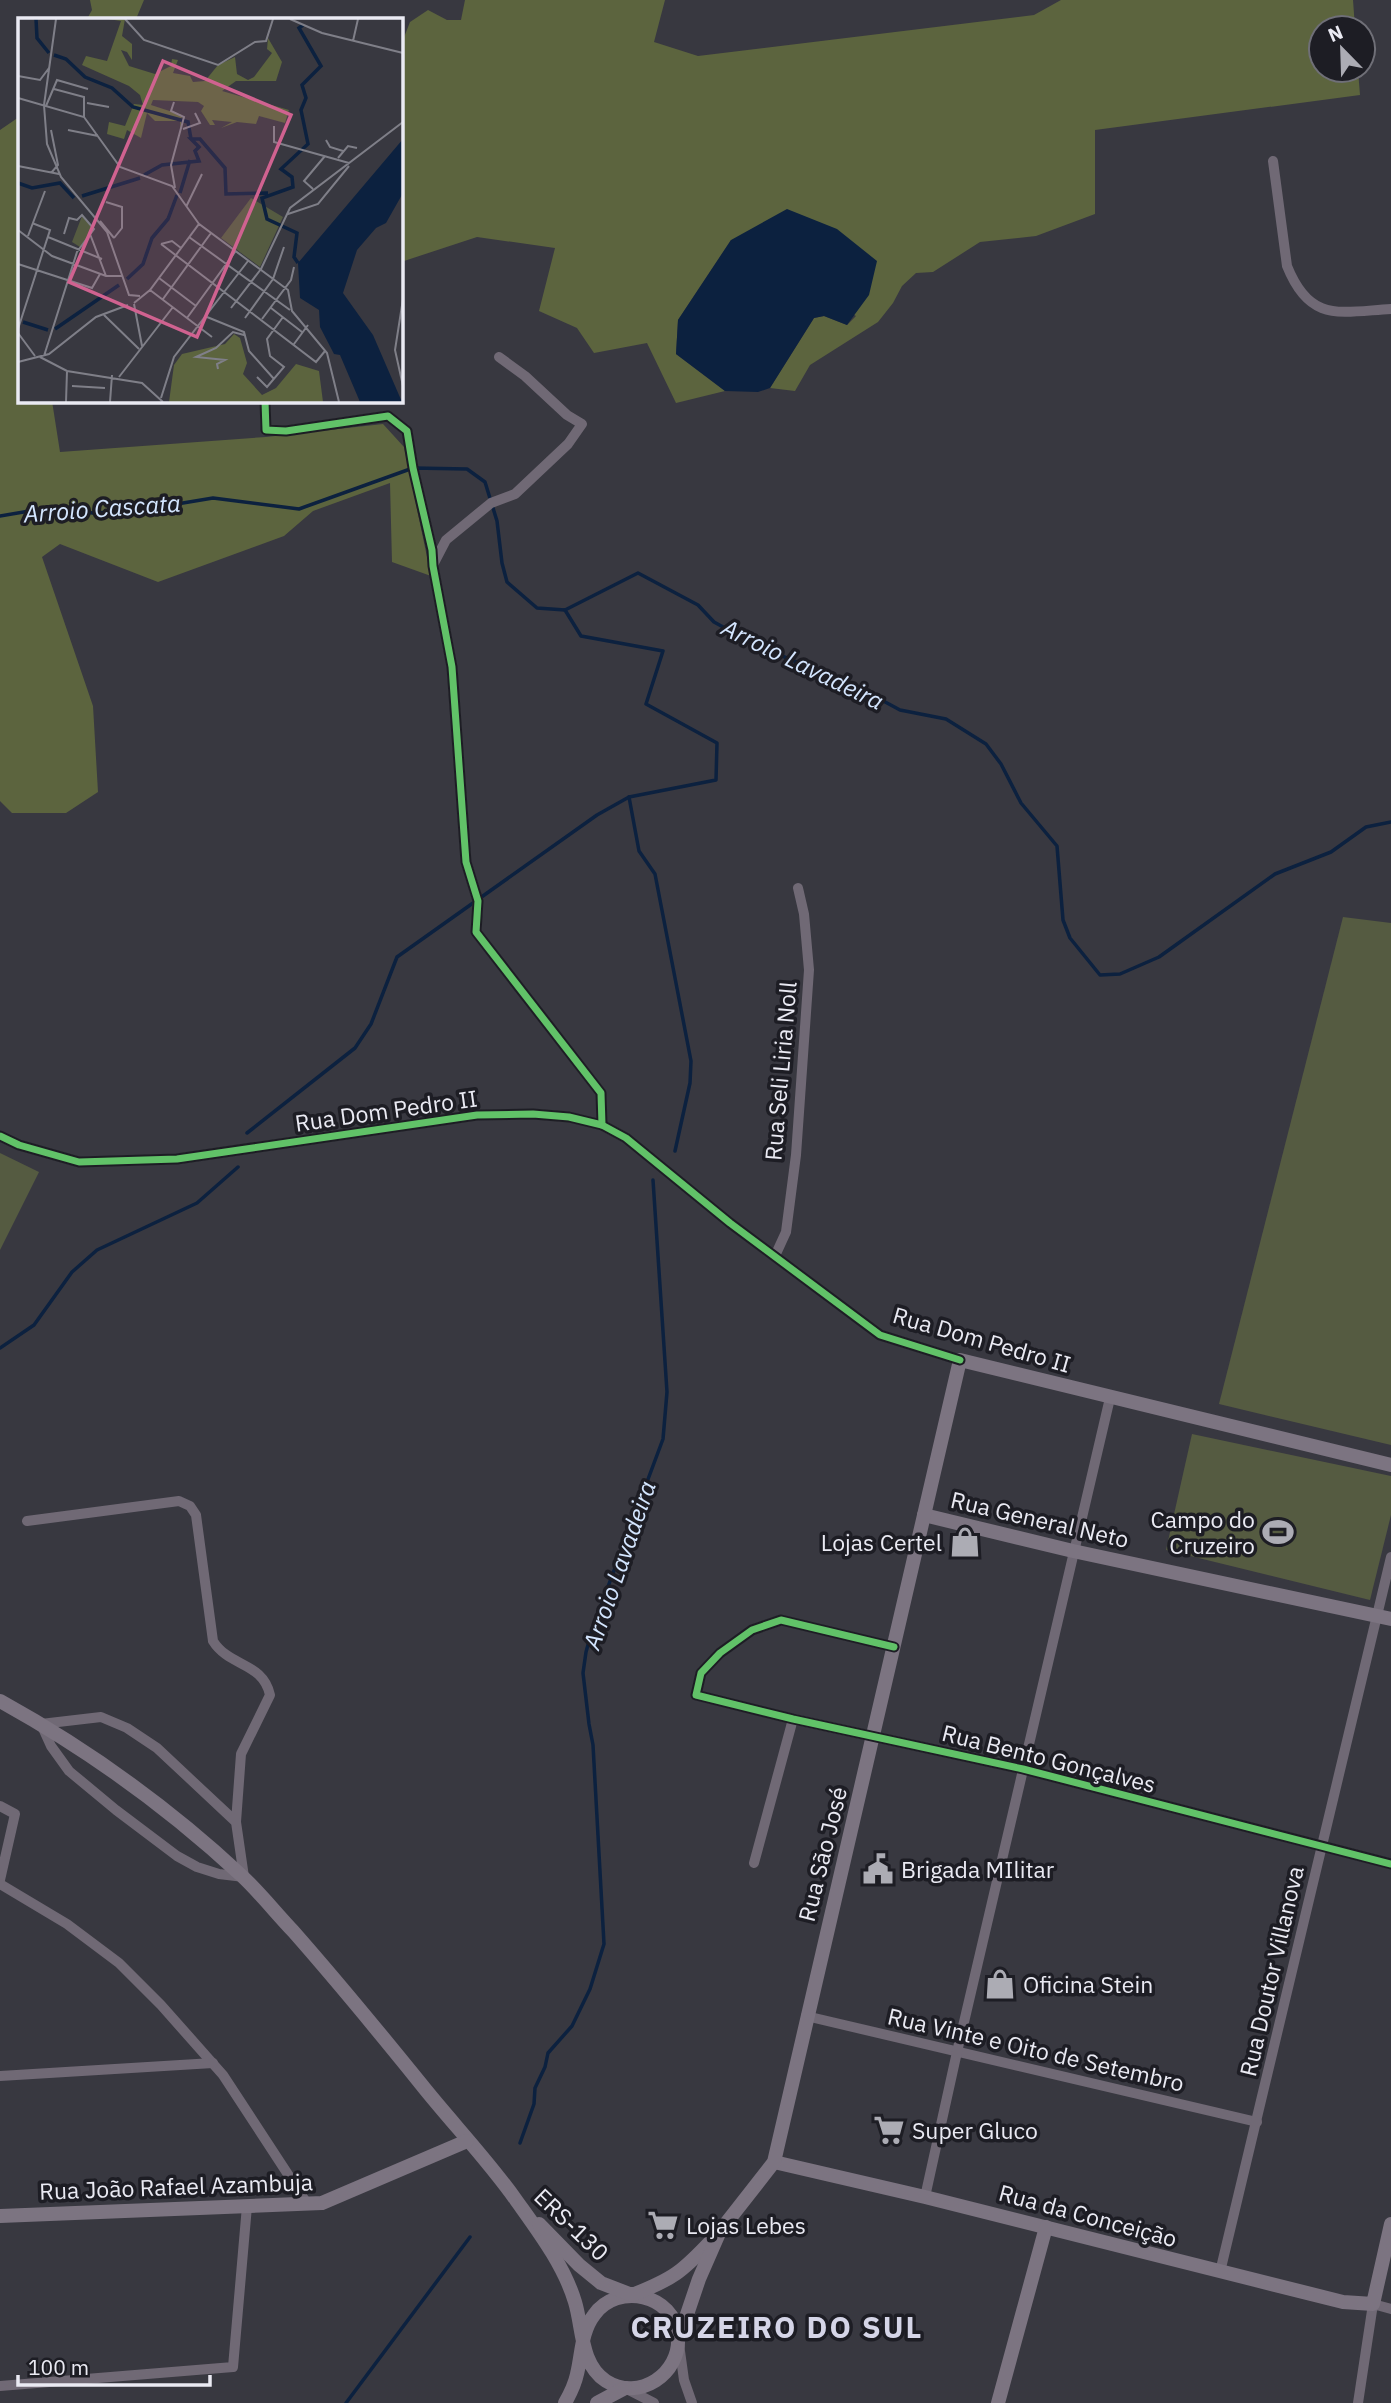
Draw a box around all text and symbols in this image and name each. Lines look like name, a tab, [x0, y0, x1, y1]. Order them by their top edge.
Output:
north arrow	[1307, 14, 1377, 84]
inset map	[18, 18, 402, 402]
text: N	[1324, 20, 1346, 47]
water label: Arroio Cascata	[21, 487, 182, 530]
water label: Arroio Lavadeira	[716, 611, 889, 717]
street label: Rua Seli Liria Noll	[757, 980, 803, 1162]
street label: Rua Dom Pedro II	[293, 1082, 479, 1138]
street label: Rua Dom Pedro II	[890, 1299, 1074, 1379]
water label: Arroio Lavadeira	[575, 1476, 663, 1654]
street label: Rua General Neto	[948, 1484, 1132, 1554]
place label: Campo do Cruzeiro	[1150, 1504, 1255, 1560]
sports icon: Campo do Cruzeiro	[1261, 1515, 1295, 1549]
shop icon: Lojas Certel	[948, 1525, 982, 1559]
place label: Lojas Certel	[821, 1527, 942, 1557]
street label: Rua Bento Gonçalves	[939, 1717, 1159, 1799]
street label: Rua São José	[791, 1783, 853, 1925]
public building icon: Brigada MIlitar	[861, 1852, 895, 1886]
place label: Brigada MIlitar	[901, 1854, 1055, 1884]
street label: Rua Doutor Villanova	[1232, 1863, 1310, 2079]
shop icon: Oficina Stein	[983, 1967, 1017, 2001]
place label: Oficina Stein	[1023, 1969, 1153, 1999]
street label: Rua Vinte e Oito de Setembro	[885, 2000, 1187, 2098]
supermarket icon: Super Gluco	[872, 2113, 906, 2147]
place label: Super Gluco	[912, 2115, 1038, 2145]
street label: Rua João Rafael Azambuja	[39, 2166, 313, 2206]
street label: Rua da Conceição	[996, 2177, 1180, 2253]
street label: ERS-130	[528, 2181, 616, 2267]
supermarket icon: Lojas Lebes	[646, 2208, 680, 2242]
place label: Lojas Lebes	[686, 2210, 806, 2240]
district label: CRUZEIRO DO SUL	[631, 2307, 923, 2346]
scale bar	[18, 2344, 210, 2388]
text: 100 m	[28, 2353, 89, 2381]

